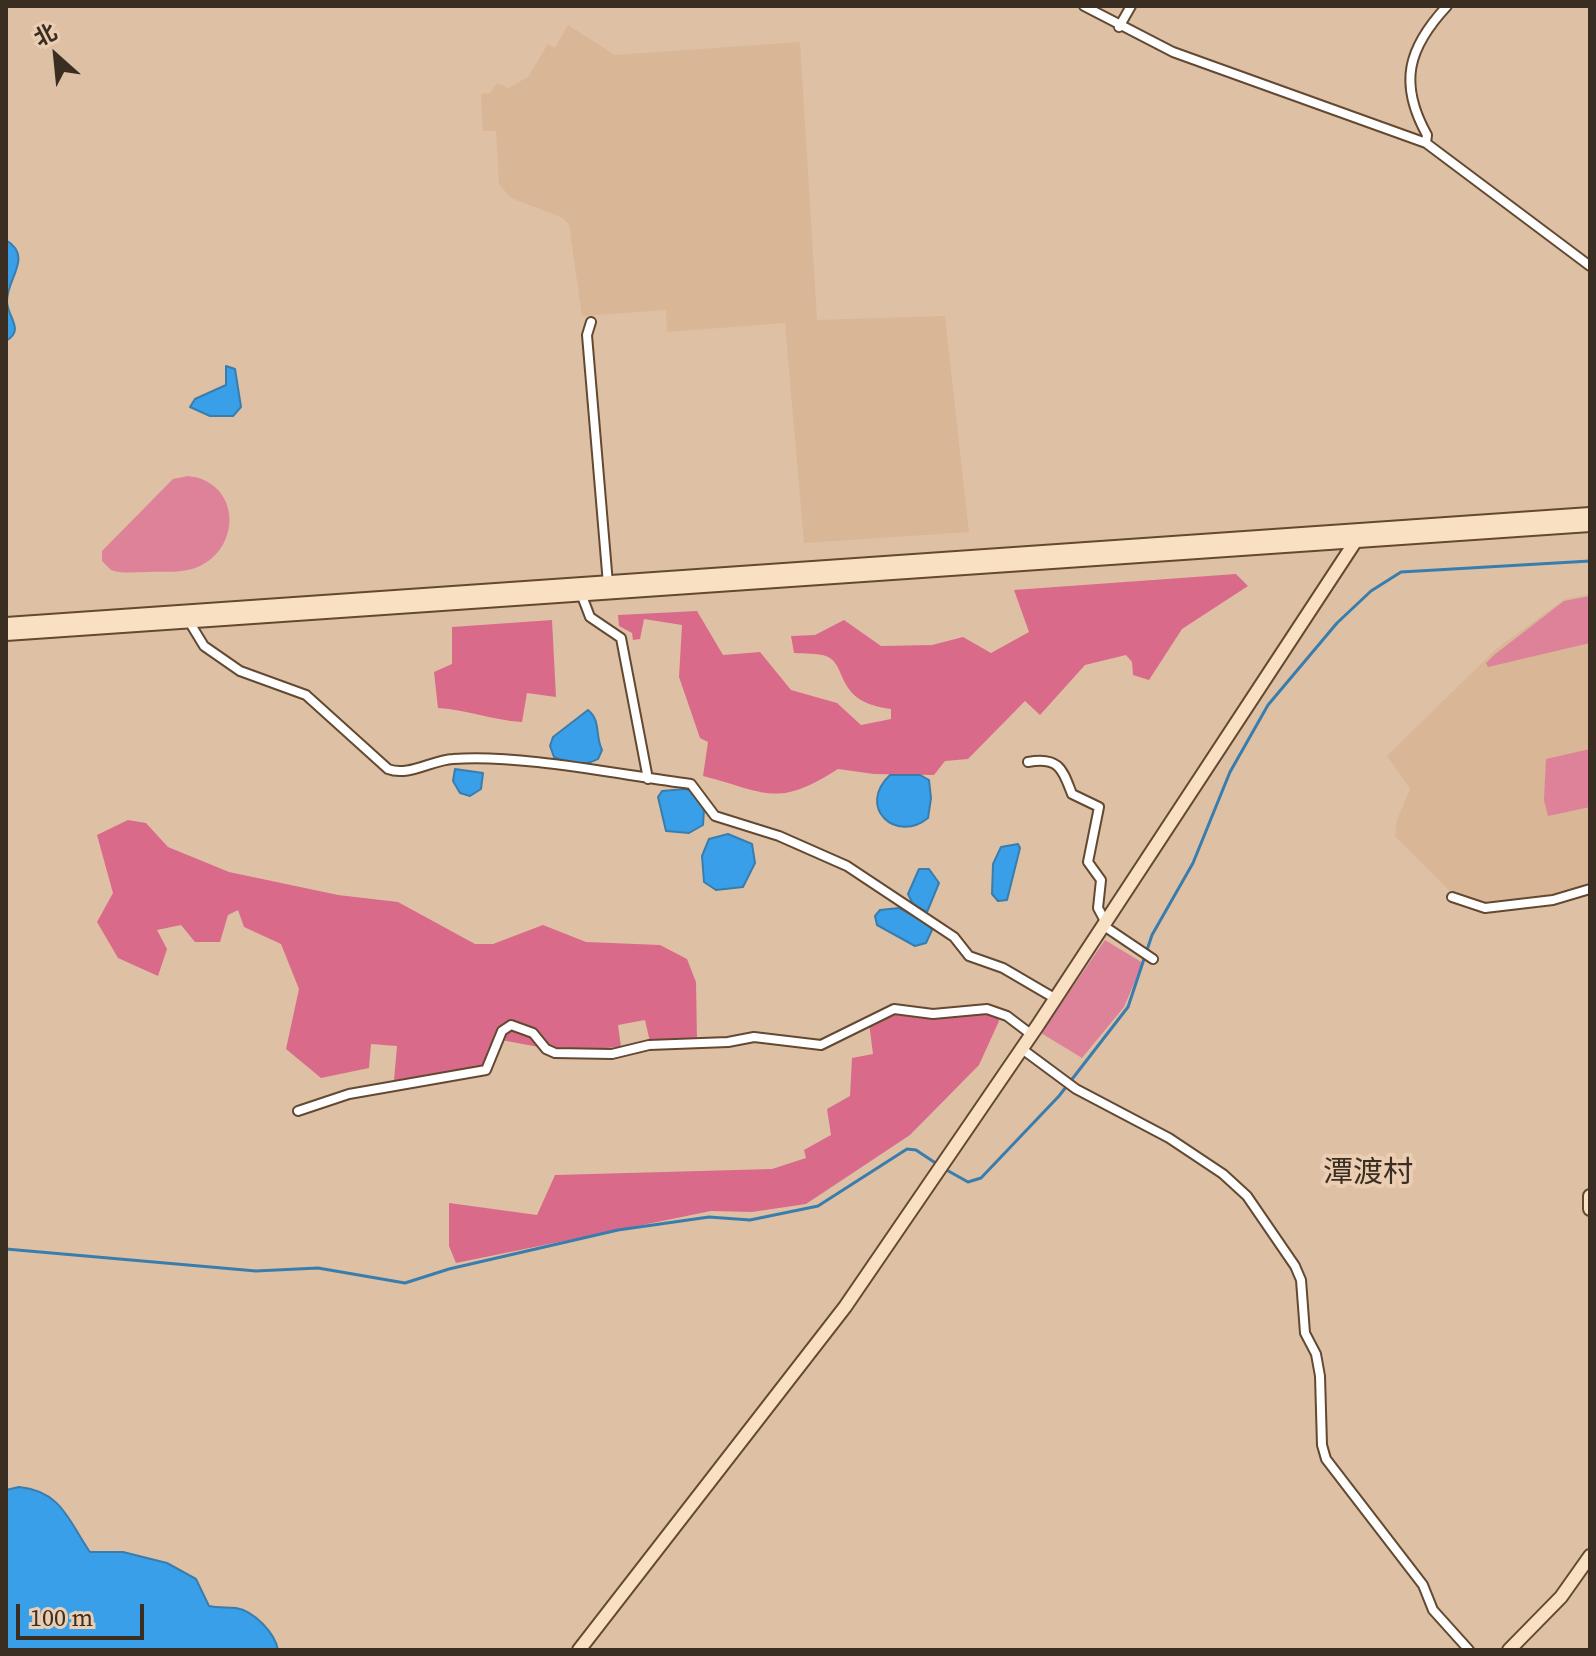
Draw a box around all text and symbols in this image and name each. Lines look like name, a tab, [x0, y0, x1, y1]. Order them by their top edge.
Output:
north arrow	[16, 16, 96, 96]
text: 北	[28, 16, 62, 53]
district label: 潭渡村	[1323, 1156, 1413, 1192]
scale bar	[20, 1588, 148, 1638]
text: 100 m	[30, 1601, 93, 1634]

